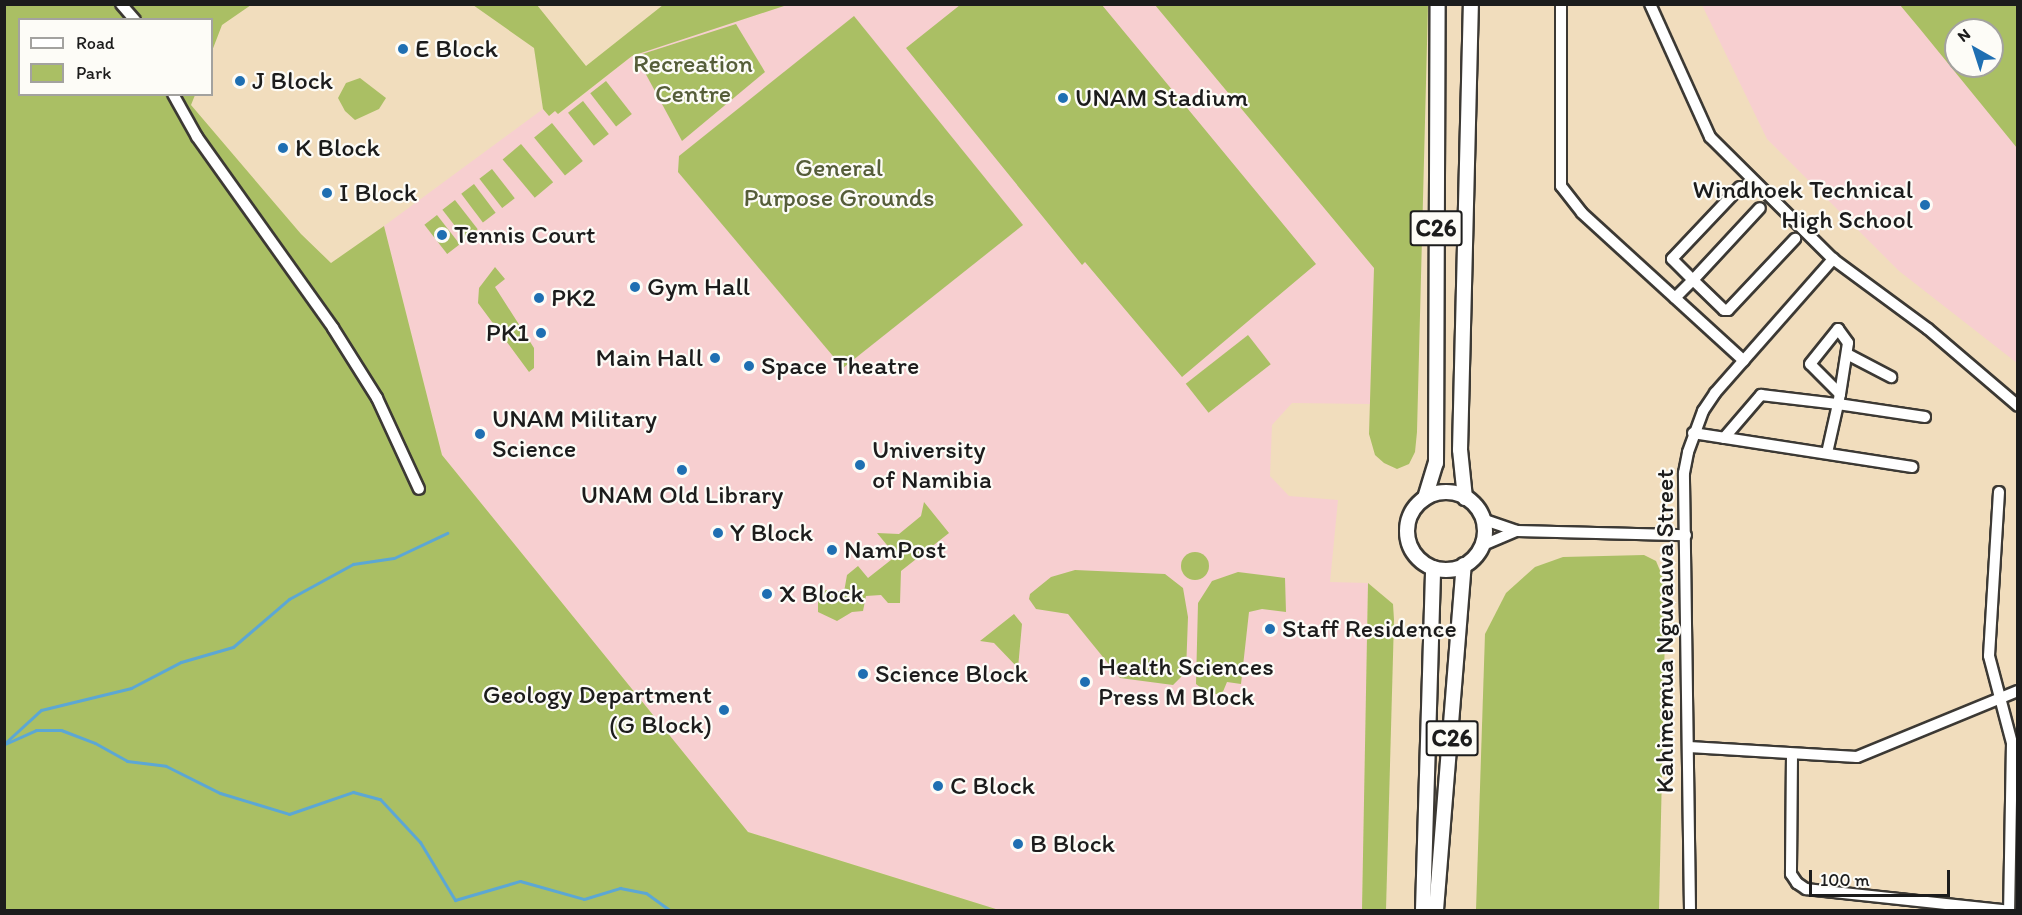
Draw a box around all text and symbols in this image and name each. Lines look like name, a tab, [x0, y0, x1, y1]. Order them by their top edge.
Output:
legend	[18, 18, 213, 96]
north arrow	[1944, 18, 2004, 78]
text: N	[1953, 24, 1974, 46]
text: Road	[76, 32, 115, 54]
place label: E Block	[415, 33, 498, 65]
marker: E Block	[396, 42, 410, 56]
park label: Recreation Centre	[633, 48, 753, 110]
text: Park	[76, 62, 111, 84]
place label: J Block	[252, 65, 333, 97]
marker: J Block	[233, 74, 247, 88]
place label: UNAM Stadium	[1075, 82, 1248, 114]
marker: UNAM Stadium	[1056, 91, 1070, 105]
place label: K Block	[295, 132, 380, 164]
marker: K Block	[276, 141, 290, 155]
park label: General Purpose Grounds	[744, 152, 934, 213]
place label: Windhoek Technical High School	[1692, 174, 1913, 236]
place label: I Block	[339, 177, 417, 209]
marker: I Block	[320, 186, 334, 200]
marker: Windhoek Technical High School	[1918, 198, 1932, 212]
road number: C26	[1409, 207, 1463, 249]
place label: Tennis Court	[454, 219, 595, 251]
marker: Tennis Court	[435, 228, 449, 242]
place label: Gym Hall	[647, 271, 750, 303]
marker: Gym Hall	[628, 280, 642, 294]
place label: PK2	[551, 282, 596, 314]
marker: PK2	[532, 291, 546, 305]
place label: PK1	[486, 317, 529, 349]
marker: PK1	[534, 326, 548, 340]
place label: Main Hall	[596, 342, 703, 374]
place label: Space Theatre	[761, 350, 919, 382]
marker: Main Hall	[708, 351, 722, 365]
marker: Space Theatre	[742, 359, 756, 373]
place label: UNAM Military Science	[492, 403, 657, 464]
marker: UNAM Military Science	[473, 427, 487, 441]
place label: University of Namibia	[872, 434, 994, 496]
marker: University of Namibia	[853, 458, 867, 472]
marker: UNAM Old Library	[675, 463, 689, 477]
street label: Kahimemua Nguvauva Street	[1649, 469, 1681, 793]
place label: UNAM Old Library	[581, 479, 783, 511]
place label: Y Block	[730, 517, 813, 549]
marker: Y Block	[711, 526, 725, 540]
place label: NamPost	[844, 534, 946, 566]
marker: NamPost	[825, 543, 839, 557]
place label: X Block	[779, 578, 864, 610]
marker: X Block	[760, 587, 774, 601]
place label: Staff Residence	[1282, 613, 1457, 645]
marker: Staff Residence	[1263, 622, 1277, 636]
place label: Health Sciences Press M Block	[1098, 651, 1274, 712]
place label: Science Block	[875, 658, 1028, 690]
marker: Science Block	[856, 667, 870, 681]
marker: Health Sciences Press M Block	[1076, 673, 1094, 691]
place label: Geology Department (G Block)	[483, 679, 712, 740]
marker: Geology Department (G Block)	[717, 703, 731, 717]
road number: C26	[1425, 717, 1479, 759]
place label: C Block	[950, 770, 1035, 802]
marker: C Block	[931, 779, 945, 793]
place label: B Block	[1030, 828, 1115, 860]
marker: B Block	[1011, 837, 1025, 851]
scale bar	[1812, 858, 1953, 896]
text: 100 m	[1820, 869, 1870, 891]

